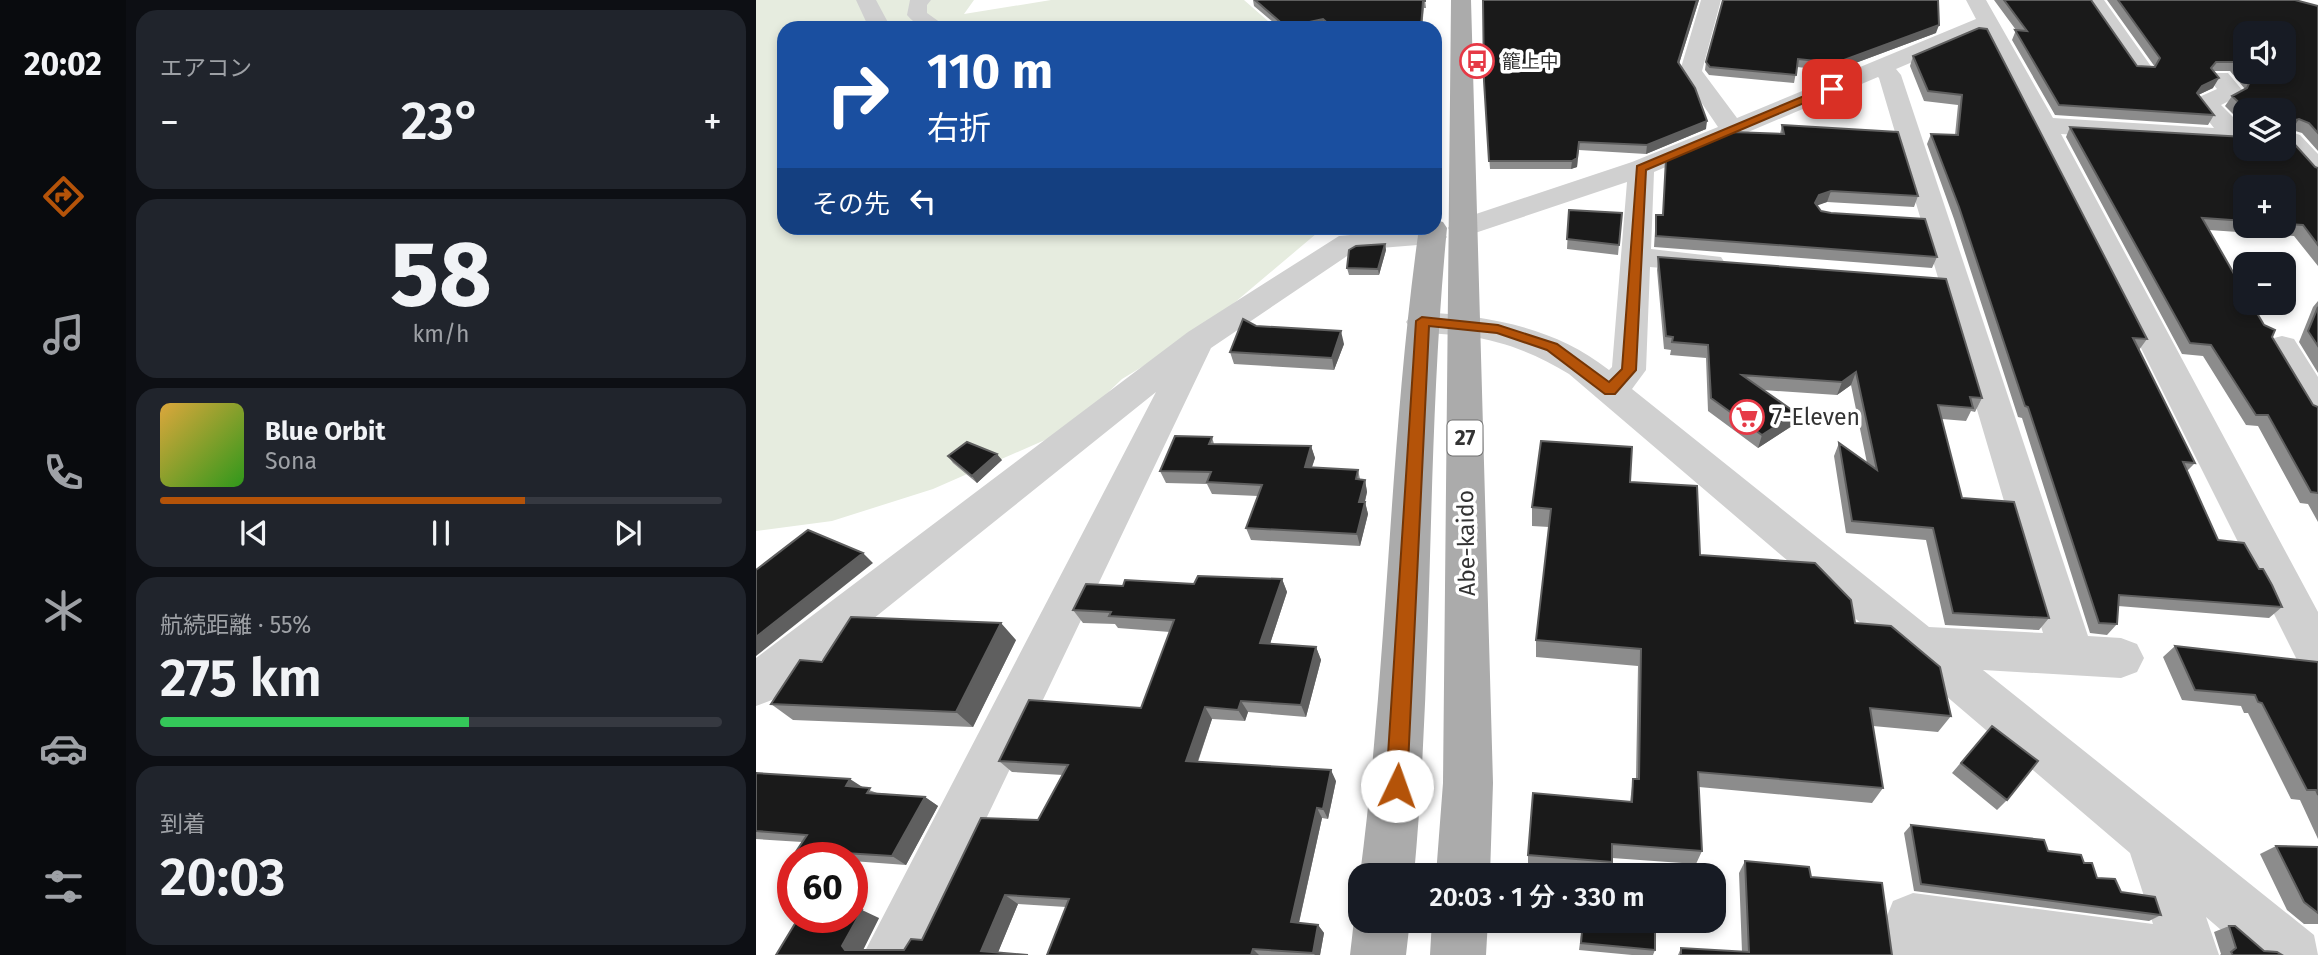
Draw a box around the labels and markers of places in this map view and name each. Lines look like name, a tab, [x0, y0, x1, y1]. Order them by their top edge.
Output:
bus stop icon: 籠上中	[1458, 42, 1496, 80]
place label: 籠上中	[1502, 50, 1559, 73]
pin	[1802, 59, 1862, 119]
supermarket icon: 7-Eleven	[1728, 398, 1766, 436]
place label: 7-Eleven	[1772, 403, 1860, 431]

